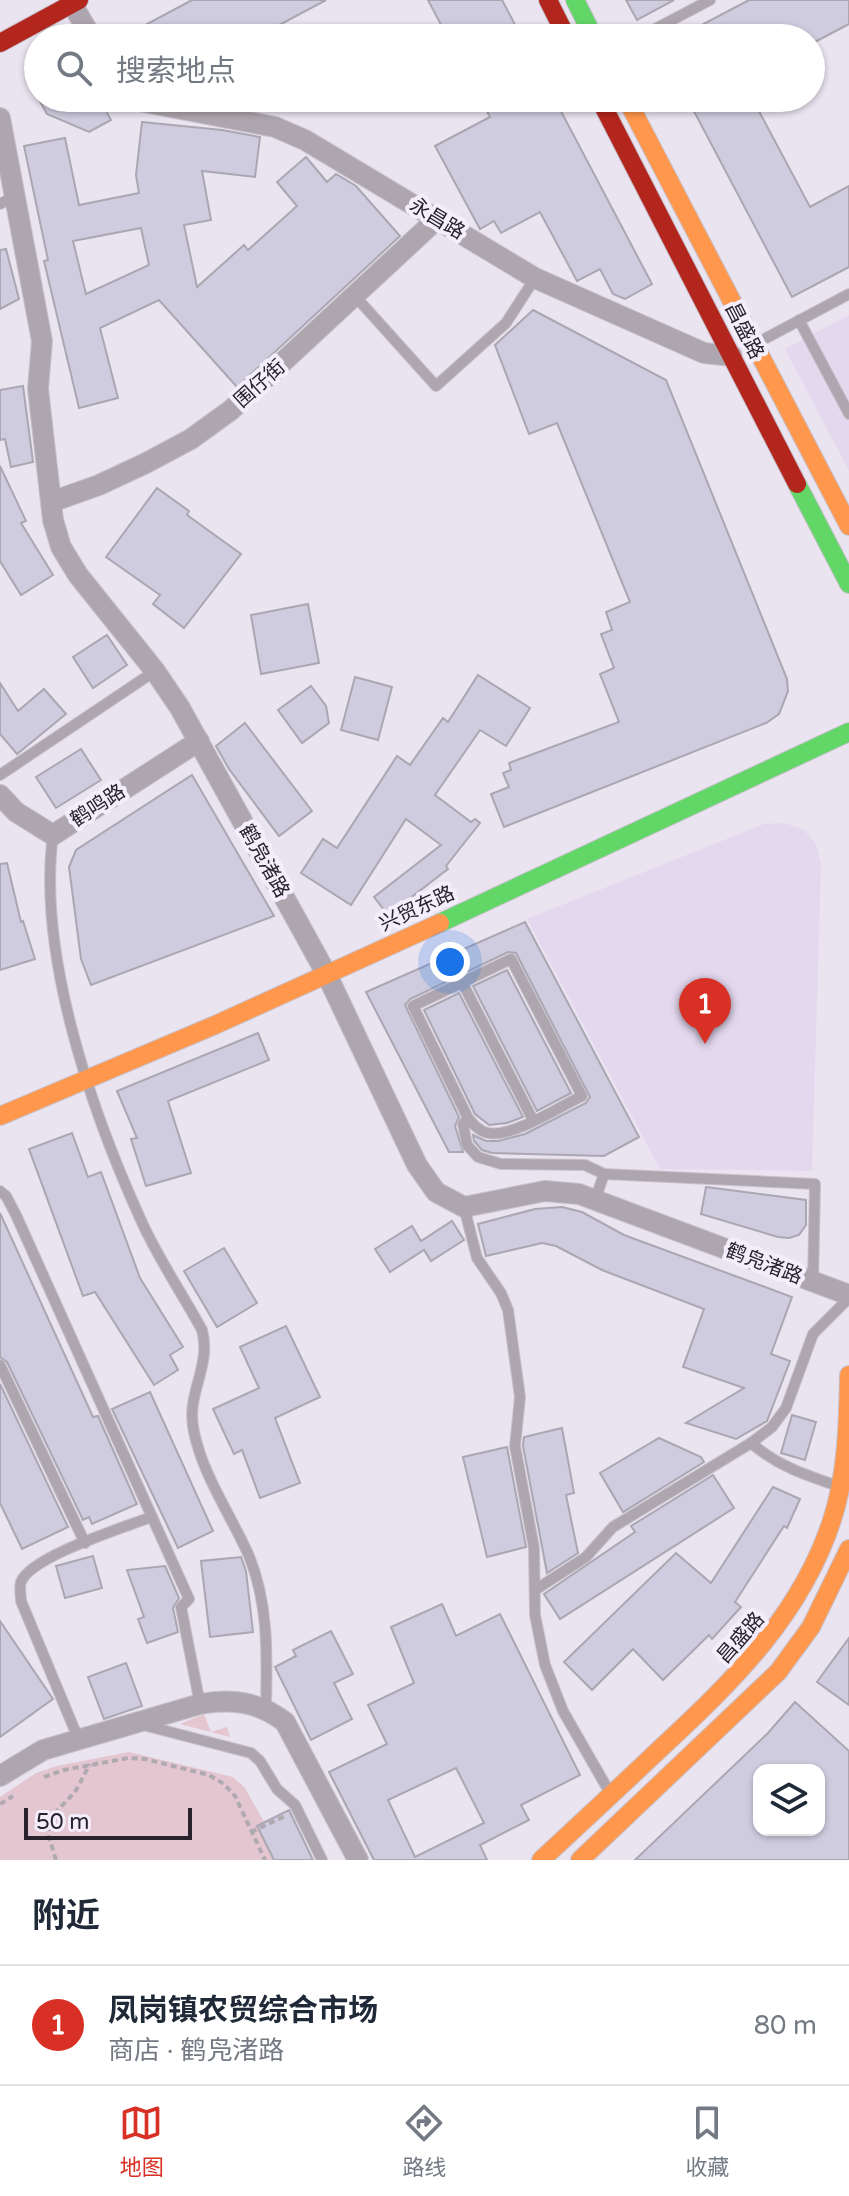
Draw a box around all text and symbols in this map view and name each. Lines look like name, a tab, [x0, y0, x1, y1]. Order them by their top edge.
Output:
search box	[24, 24, 825, 112]
icon: search	[52, 46, 96, 90]
text: 搜索地点	[116, 53, 236, 90]
street label: 永昌路	[405, 193, 469, 245]
street label: 昌盛路	[720, 299, 768, 363]
street label: 围仔街	[230, 355, 290, 413]
street label: 鹤鸣路	[66, 780, 130, 832]
street label: 鹤凫渚路	[234, 820, 294, 902]
street label: 兴贸东路	[376, 881, 458, 937]
your location	[430, 942, 470, 982]
pin: 1	[679, 978, 731, 1044]
street label: 鹤凫渚路	[722, 1238, 806, 1290]
street label: 昌盛路	[712, 1607, 770, 1669]
map controls	[753, 1764, 825, 1836]
button: layers	[753, 1764, 825, 1836]
scale bar	[24, 1804, 192, 1840]
text: 50 m	[36, 1809, 90, 1835]
text: 附近	[32, 1896, 100, 1937]
text: 凤岗镇农贸综合市场	[108, 1992, 378, 2029]
text: 1	[50, 2010, 66, 2041]
text: 80 m	[754, 2010, 817, 2041]
text: 商店 · 鹤凫渚路	[108, 2035, 284, 2066]
tab: 地图	[119, 2101, 164, 2181]
tab: 路线	[402, 2101, 447, 2181]
tab: 收藏	[685, 2101, 730, 2181]

